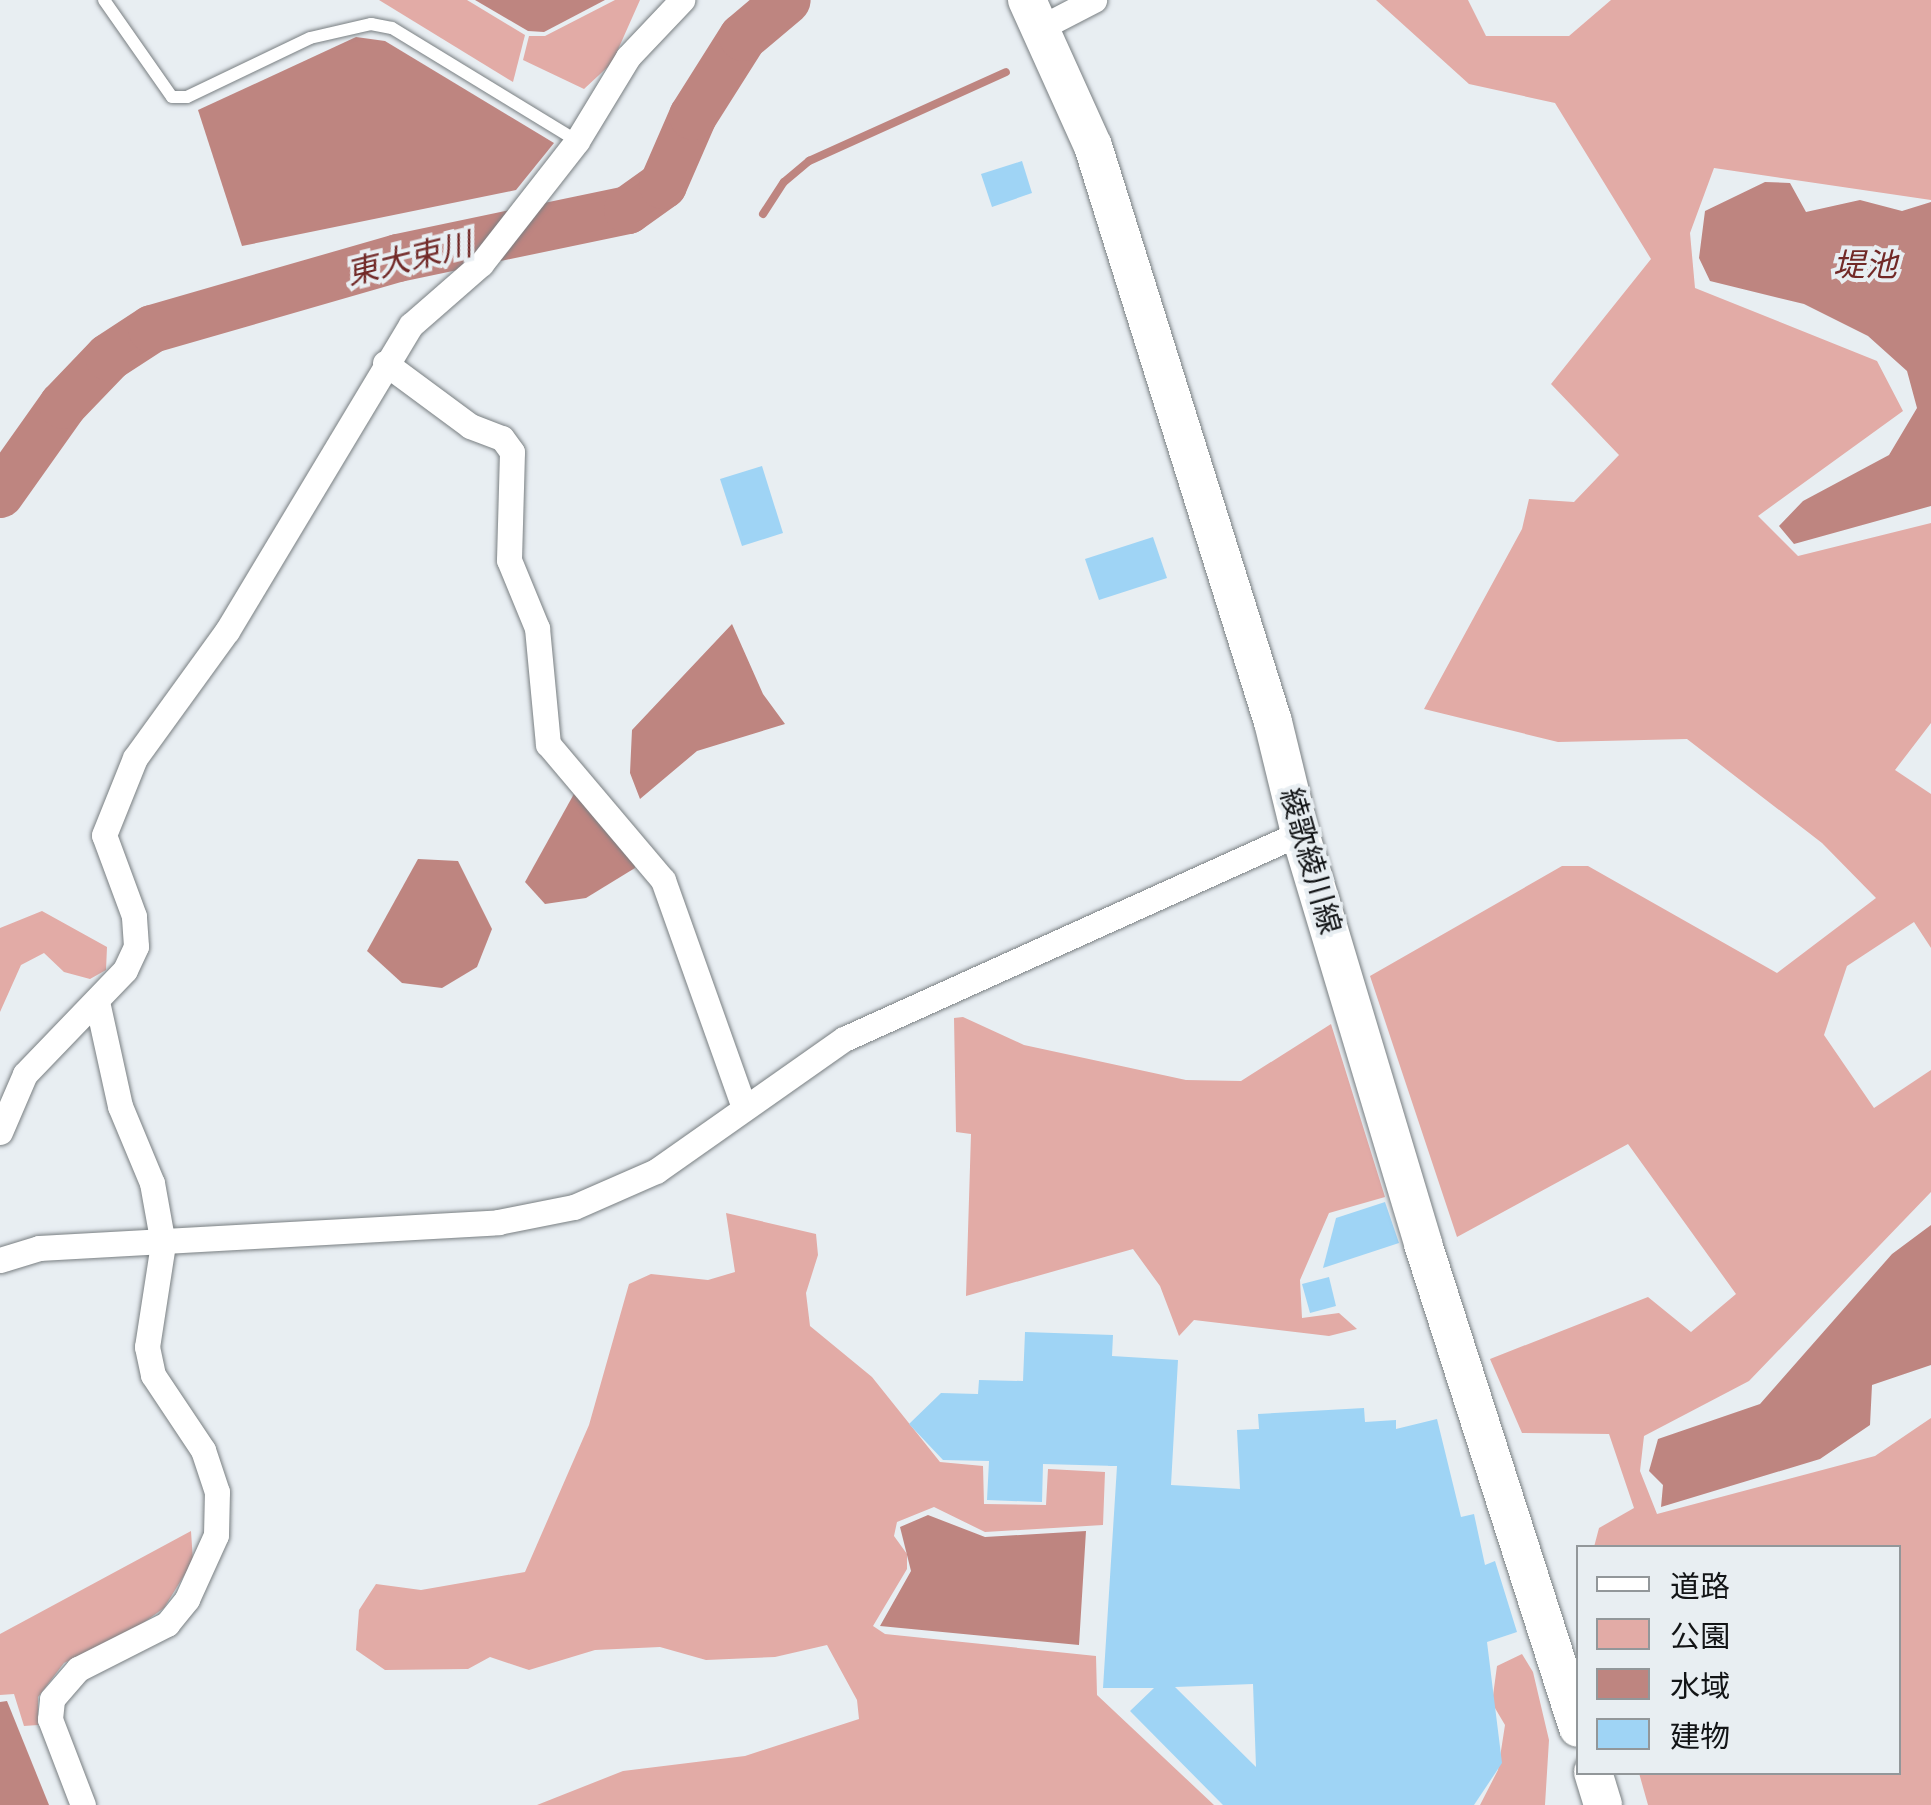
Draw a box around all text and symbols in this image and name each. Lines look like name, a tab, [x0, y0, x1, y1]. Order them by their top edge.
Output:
water label: 東大束川	[342, 225, 476, 293]
water label: 堤池	[1833, 246, 1897, 284]
street label: 綾歌綾川線	[1272, 784, 1348, 938]
legend	[1576, 1545, 1901, 1775]
text: 道路	[1670, 1570, 1730, 1603]
text: 公園	[1670, 1620, 1730, 1653]
text: 水域	[1670, 1670, 1730, 1703]
text: 建物	[1670, 1720, 1730, 1753]

